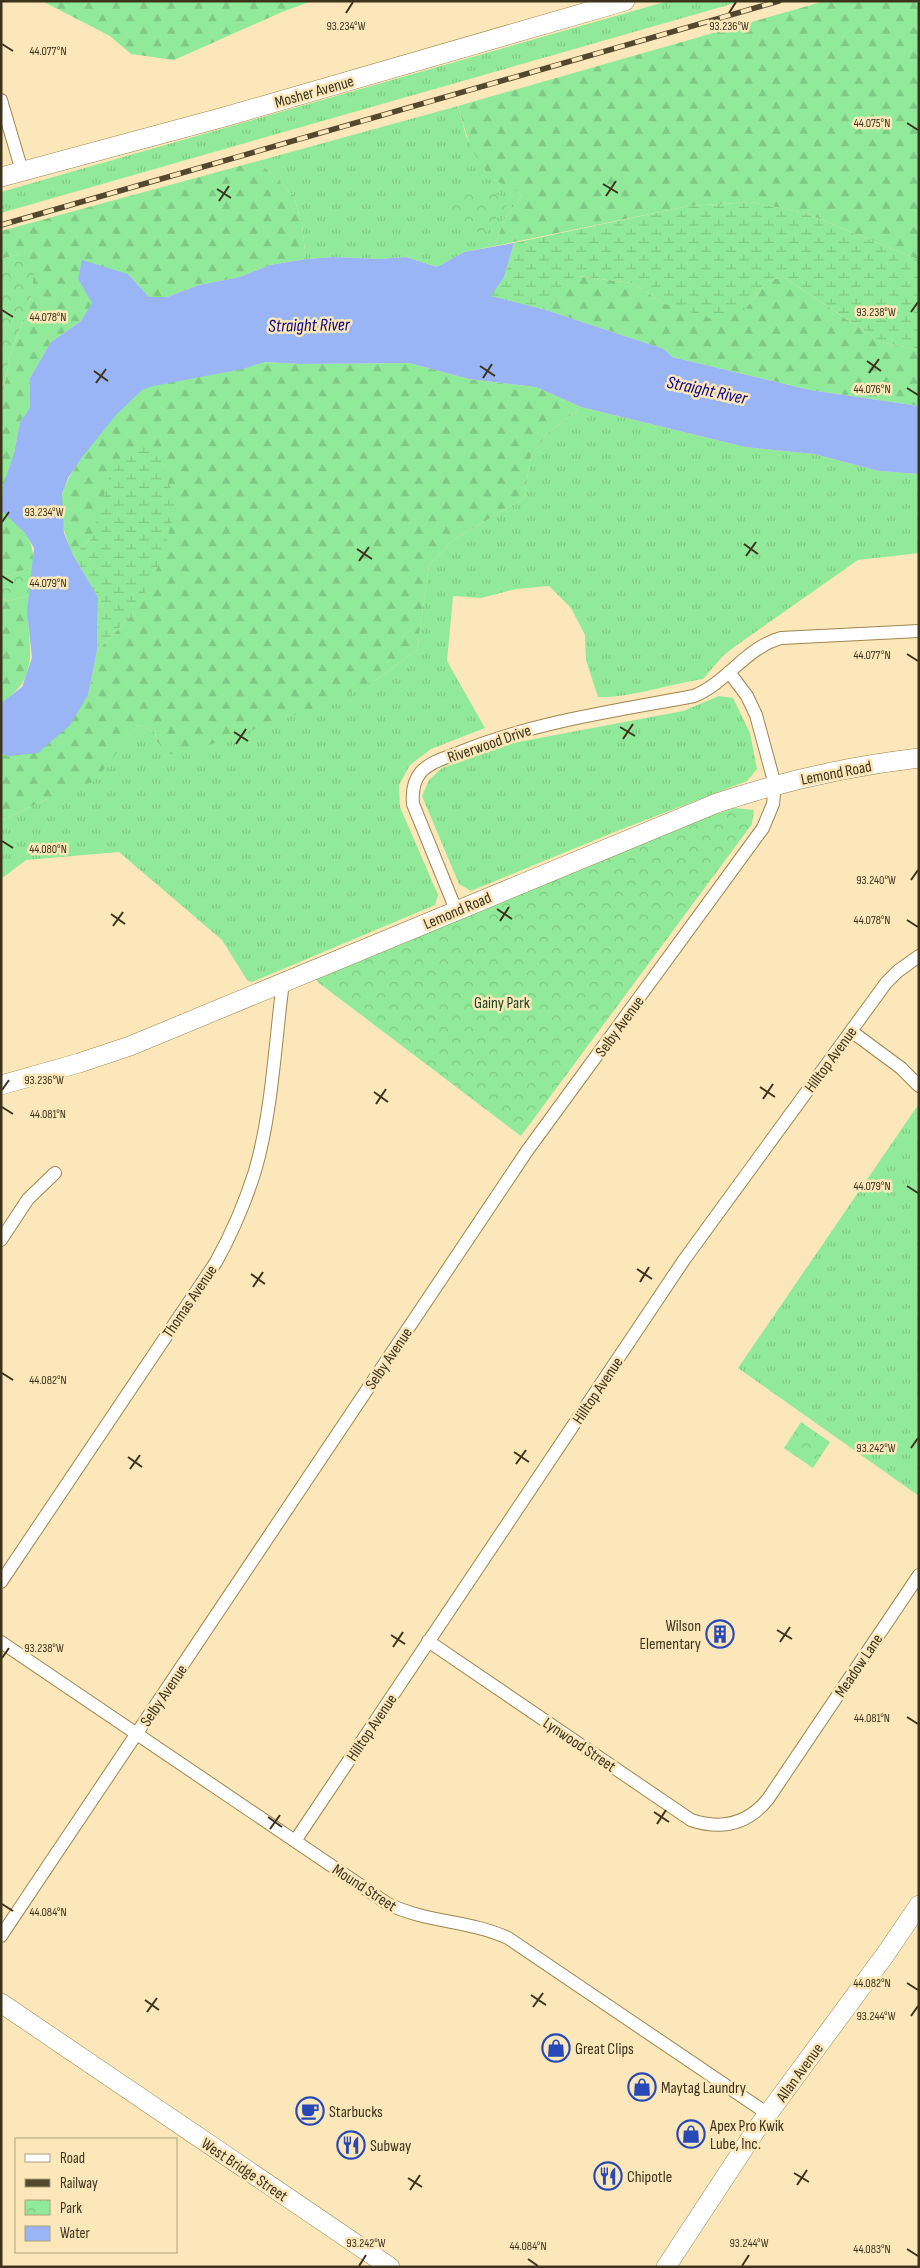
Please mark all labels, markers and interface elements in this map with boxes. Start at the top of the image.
text: 93.234°W [327,19,366,34]
text: 93.236°W [709,19,749,34]
text: 44.077°N [29,44,67,59]
street label: Mosher Avenue [273,72,356,113]
text: 44.075°N [854,116,890,131]
text: 93.238°W [856,305,896,320]
text: 44.078°N [30,310,66,325]
water label: Straight River [268,314,351,337]
water label: Straight River [665,372,750,409]
text: 44.076°N [853,382,891,397]
text: 93.234°W [25,505,64,520]
text: 44.079°N [29,576,67,591]
text: 44.077°N [853,648,891,663]
street label: Riverwood Drive [445,721,534,768]
street label: Lemond Road [799,757,873,790]
text: 44.080°N [29,842,67,857]
text: 93.240°W [856,873,896,888]
street label: Lemond Road [421,889,494,934]
text: 44.078°N [854,913,890,928]
street label: Selby Avenue [592,993,649,1061]
park label: Gainy Park [474,994,530,1013]
street label: Hilltop Avenue [801,1023,861,1097]
text: 93.236°W [24,1073,64,1088]
text: 44.081°N [30,1107,66,1122]
text: 44.079°N [853,1179,891,1194]
street label: Thomas Avenue [159,1262,222,1342]
street label: Selby Avenue [362,1324,417,1393]
street label: Hilltop Avenue [569,1354,628,1428]
text: 44.082°N [29,1373,67,1388]
text: 93.242°W [856,1441,896,1456]
place label: Wilson Elementary [639,1617,701,1654]
building icon: Wilson Elementary [705,1619,735,1649]
street label: Meadow Lane [831,1631,887,1701]
text: 93.238°W [24,1641,64,1656]
street label: Selby Avenue [137,1661,192,1730]
street label: Hilltop Avenue [343,1691,402,1765]
text: 44.081°N [854,1711,890,1726]
street label: Lynwood Street [539,1714,619,1777]
street label: Mound Street [329,1861,400,1916]
text: 44.084°N [29,1905,67,1920]
text: 44.082°N [853,1976,891,1991]
text: 93.244°W [857,2009,896,2024]
shop icon: Great Clips [541,2033,571,2063]
place label: Great Clips [575,2040,634,2059]
street label: Allan Avenue [772,2040,828,2107]
shop icon: Maytag Laundry [627,2072,657,2102]
place label: Maytag Laundry [661,2079,746,2098]
cafe icon: Starbucks [295,2096,325,2126]
place label: Starbucks [329,2103,383,2122]
place label: Apex Pro Kwik Lube, Inc. [709,2117,784,2154]
shop icon: Apex Pro Kwik Lube, Inc. [676,2119,706,2149]
restaurant icon: Subway [336,2130,366,2160]
street label: West Bridge Street [197,2134,291,2206]
place label: Subway [370,2137,411,2156]
legend [15,2138,178,2253]
text: Road [60,2149,85,2168]
restaurant icon: Chipotle [593,2161,623,2191]
place label: Chipotle [627,2168,672,2187]
text: Railway [60,2174,98,2193]
text: Park [60,2199,82,2218]
text: Water [60,2224,91,2243]
text: 93.242°W [346,2236,386,2251]
text: 93.244°W [730,2236,769,2251]
text: 44.084°N [509,2239,547,2254]
text: 44.083°N [853,2242,891,2257]

